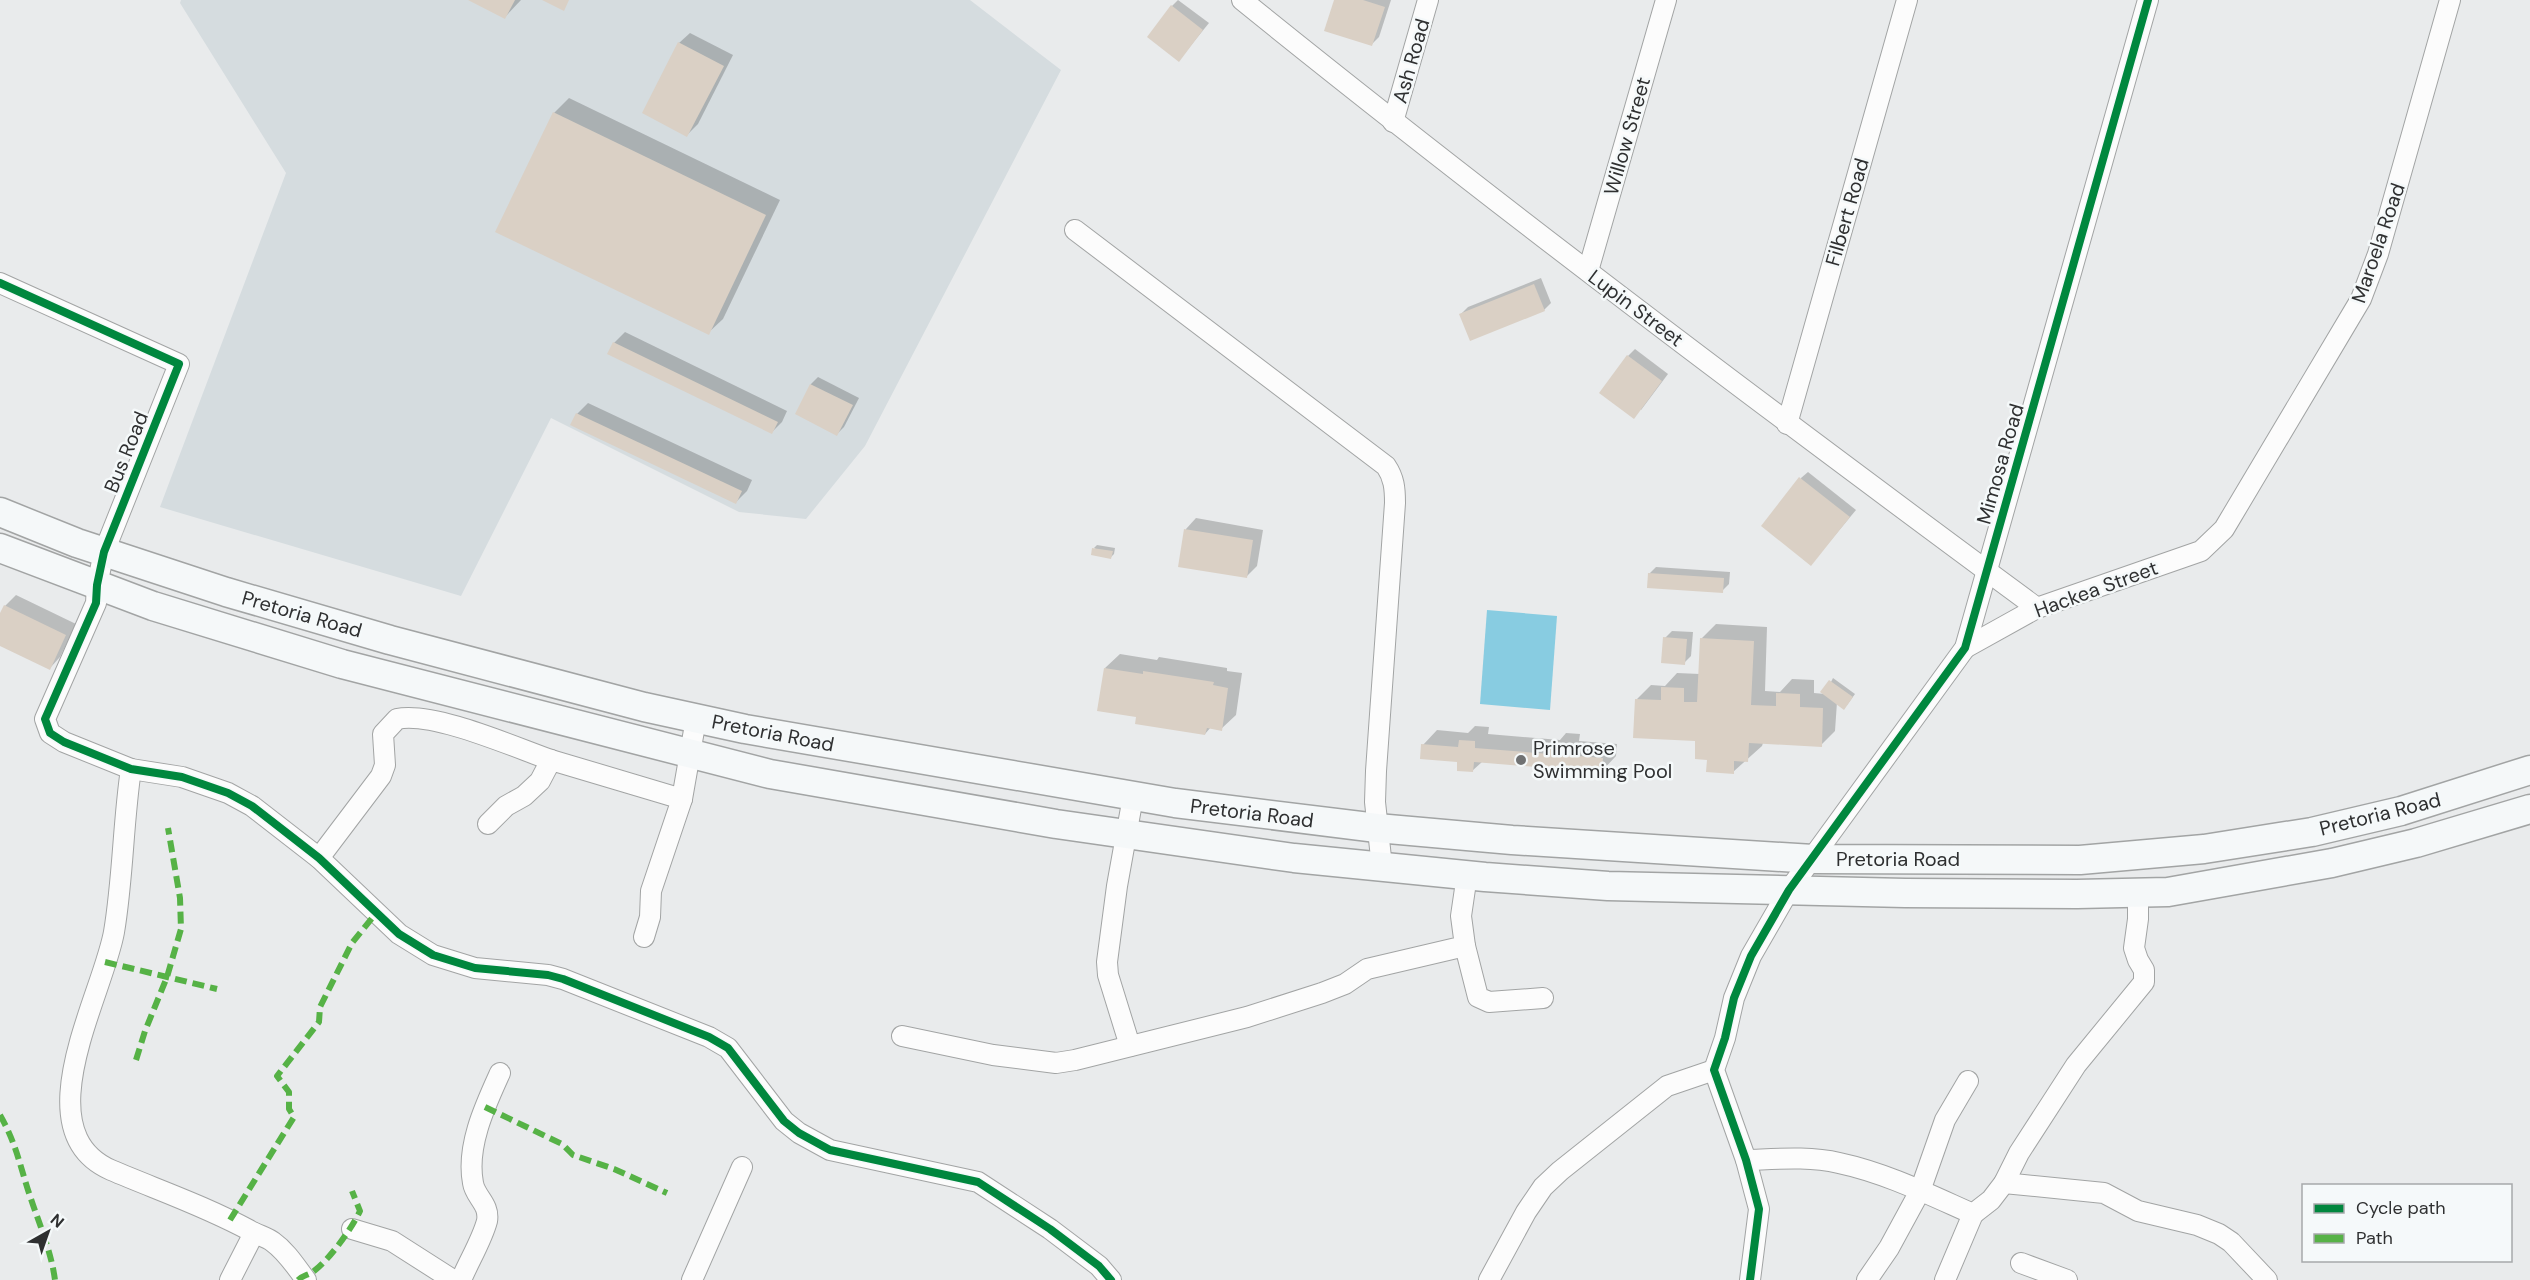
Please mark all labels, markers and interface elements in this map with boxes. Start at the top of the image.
street label: Ash Road [1387,16,1435,106]
street label: Willow Street [1598,74,1656,198]
street label: Filbert Road [1819,155,1875,269]
street label: Maroela Road [2345,180,2411,306]
street label: Lupin Street [1583,264,1689,352]
street label: Mimosa Road [1970,401,2030,527]
street label: Bus Road [98,408,154,496]
street label: Hackea Street [2031,555,2161,623]
street label: Pretoria Road [239,584,365,644]
street label: Pretoria Road [710,708,836,758]
place label: Primrose Swimming Pool [1533,735,1672,784]
marker: Primrose Swimming Pool [1514,753,1528,767]
street label: Pretoria Road [2317,786,2443,842]
street label: Pretoria Road [1189,793,1315,833]
street label: Pretoria Road [1836,846,1960,872]
legend [2302,1184,2512,1262]
text: Cycle path [2356,1196,2446,1220]
north arrow [18,1202,78,1262]
text: N [46,1209,69,1233]
text: Path [2356,1226,2393,1250]

